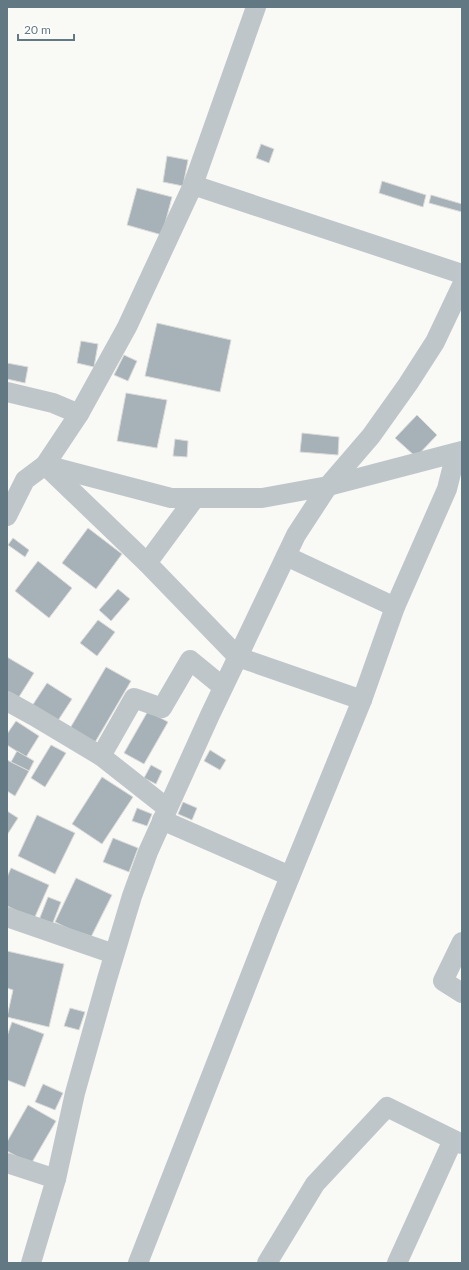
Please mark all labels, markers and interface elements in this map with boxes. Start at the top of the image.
scale bar [18,16,74,42]
text: 20 m [24,22,51,37]

